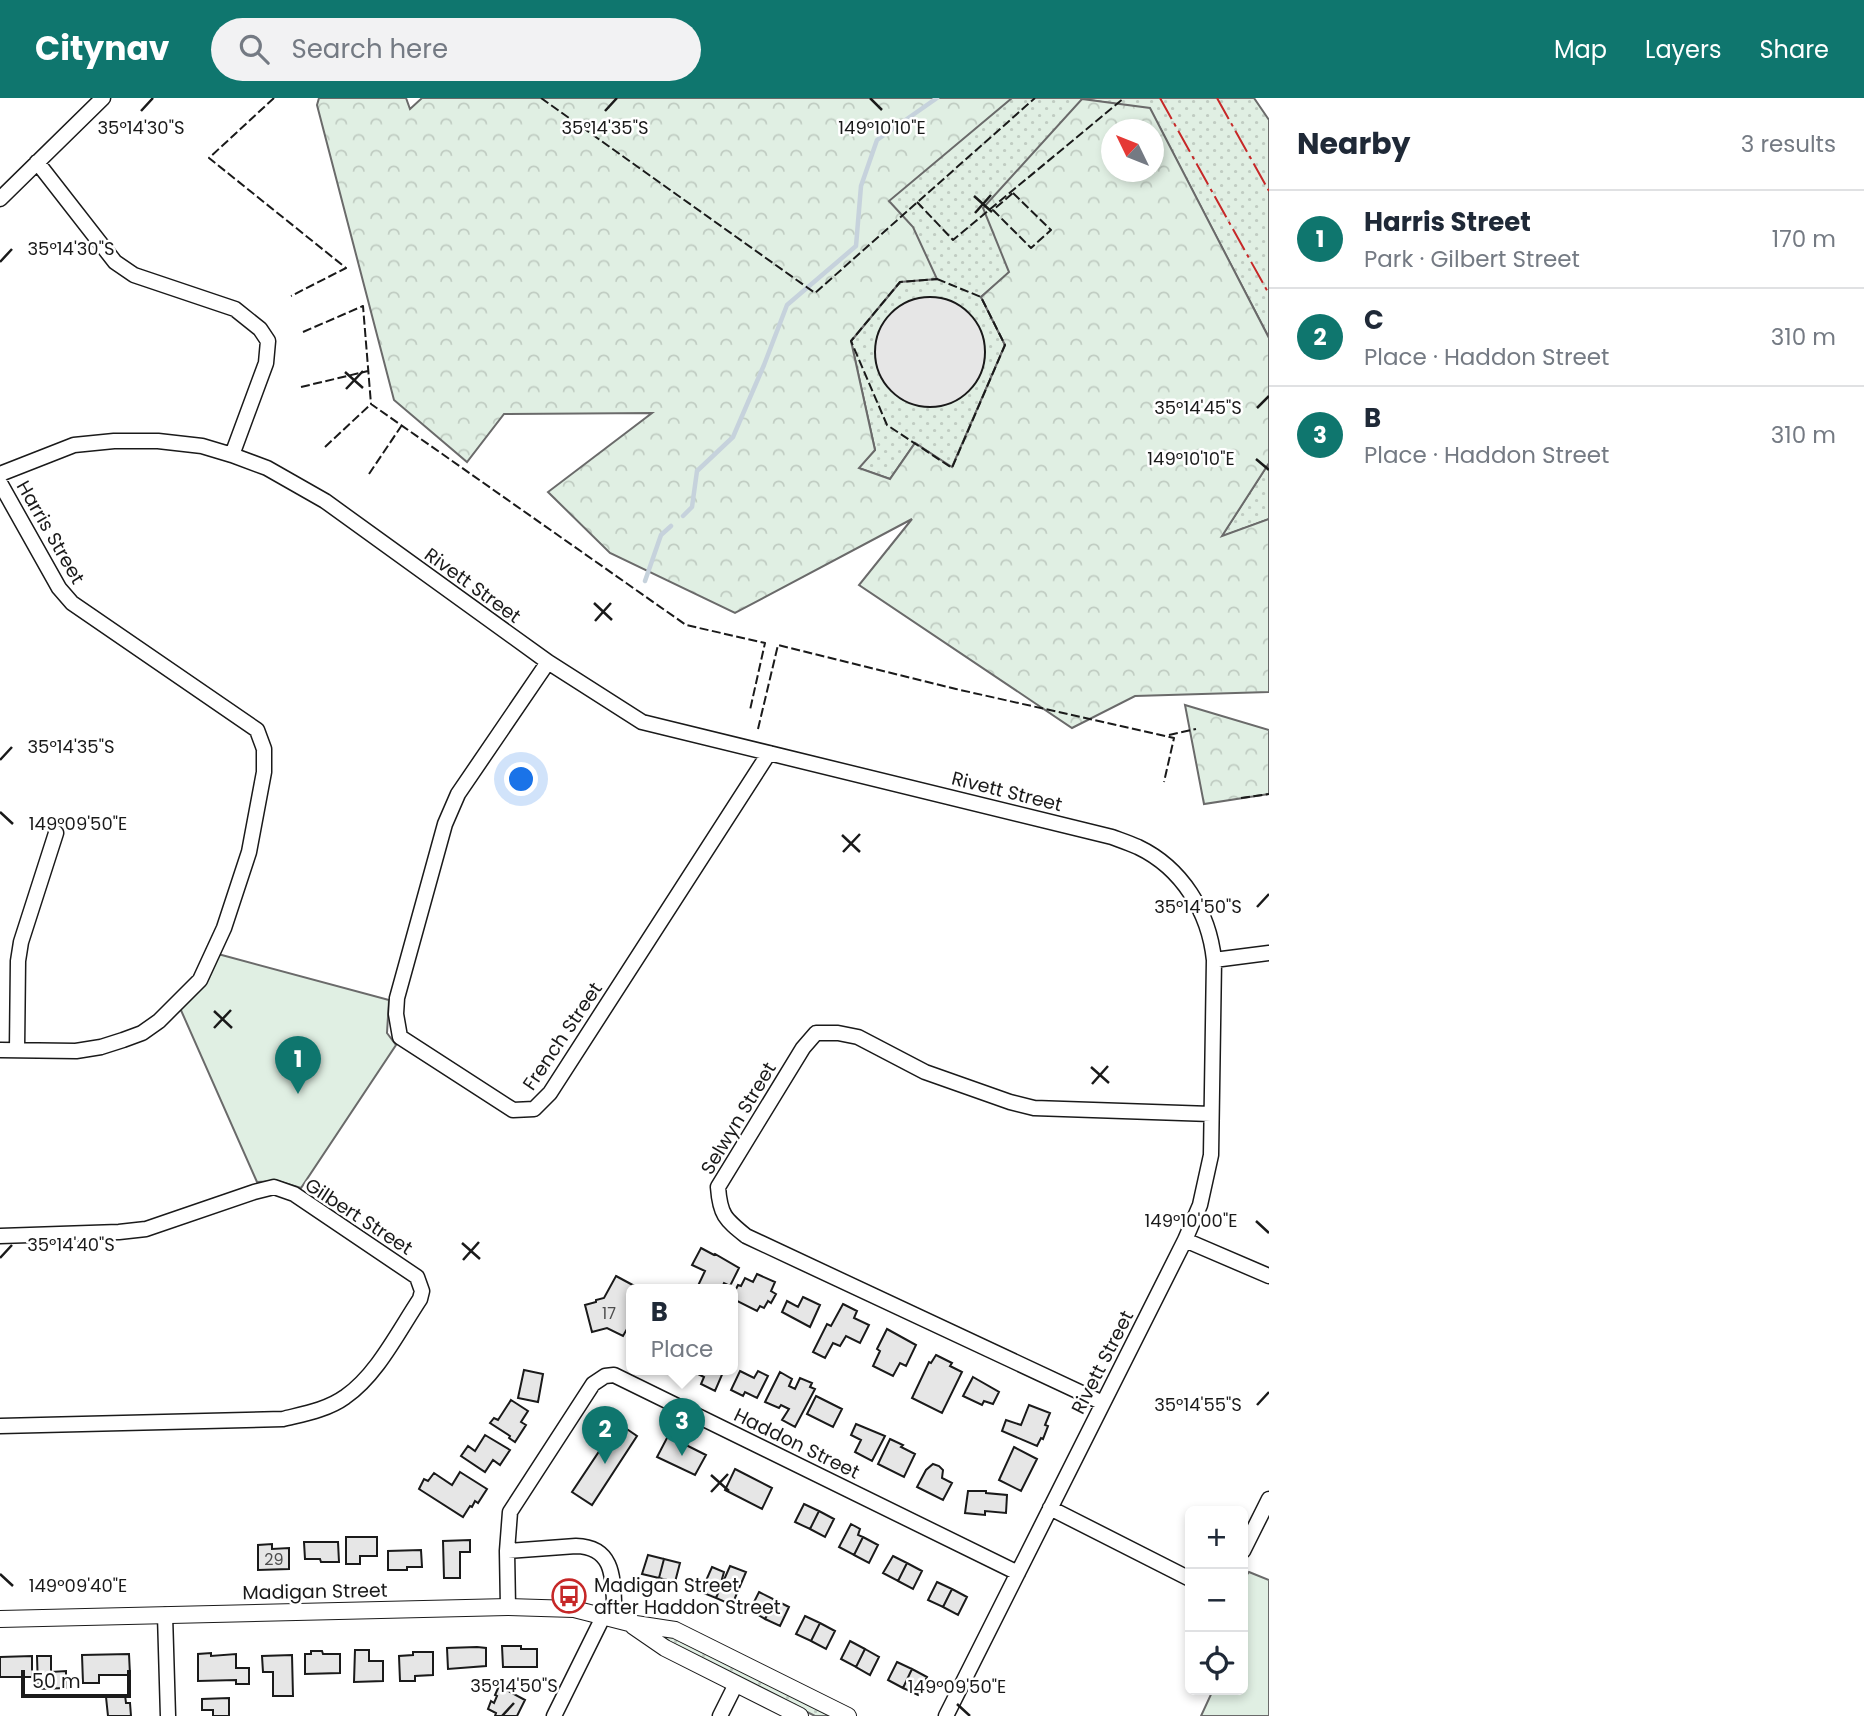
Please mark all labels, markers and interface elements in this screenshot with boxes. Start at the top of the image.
search box [211,18,701,81]
text: Citynav [35,25,169,72]
icon: search [235,30,273,68]
text: Search here [291,31,448,67]
text: Map [1554,33,1607,66]
text: Layers [1645,33,1721,66]
text: Share [1759,33,1829,66]
text: 35°14'30"S [98,115,184,140]
text: 35°14'35"S [562,115,648,140]
text: 149°10'10"E [838,115,926,140]
north arrow [1101,119,1164,182]
text: Nearby [1297,122,1411,165]
text: 3 results [1741,128,1836,160]
text: Harris Street [1364,204,1531,240]
text: 1 [1316,223,1324,255]
text: 170 m [1772,223,1836,255]
text: 35°14'30"S [28,236,114,261]
text: Park · Gilbert Street [1364,243,1580,275]
text: C [1364,302,1384,338]
text: 2 [1313,321,1327,353]
text: 310 m [1771,321,1836,353]
text: Place · Haddon Street [1364,341,1609,373]
text: 35°14'45"S [1154,395,1242,420]
text: B [1364,400,1381,436]
text: 3 [1313,419,1327,451]
text: 310 m [1771,419,1836,451]
text: Place · Haddon Street [1364,439,1609,471]
text: 149°10'10"E [1147,446,1235,471]
street label: Harris Street [10,476,91,589]
street label: Rivett Street [419,541,527,630]
text: 35°14'35"S [28,734,114,759]
your location [504,762,538,796]
street label: Rivett Street [949,765,1065,818]
text: 149°09'50"E [29,811,127,836]
text: 35°14'50"S [1154,894,1242,919]
street label: French Street [516,977,609,1096]
pin: 1 [275,1036,321,1094]
street label: Selwyn Street [694,1057,783,1180]
street label: Gilbert Street [300,1171,418,1261]
text: 149°10'00"E [1145,1208,1237,1233]
text: 35°14'40"S [27,1232,115,1257]
popup [626,1284,738,1375]
text: B [651,1294,668,1330]
house number: 17 [602,1302,616,1325]
street label: Rivett Street [1065,1306,1140,1419]
text: Place [651,1333,713,1365]
text: 35°14'55"S [1154,1392,1242,1417]
pin: 3 [659,1398,705,1456]
street label: Haddon Street [729,1401,864,1486]
pin: 2 [582,1406,628,1464]
map controls [1185,1506,1248,1695]
button: + [1185,1506,1248,1569]
house number: 29 [264,1548,284,1571]
button: − [1185,1569,1248,1632]
place label: Madigan Street after Haddon Street [594,1572,781,1621]
text: 149°09'40"E [29,1573,127,1598]
street label: Madigan Street [242,1577,388,1606]
bus stop icon: Madigan Street after Haddon Street [550,1577,588,1615]
button: locate [1185,1632,1248,1695]
scale bar [21,1667,131,1699]
text: 50 m [32,1668,81,1695]
text: 35°14'50"S [470,1673,558,1698]
text: 149°09'50"E [908,1674,1006,1699]

